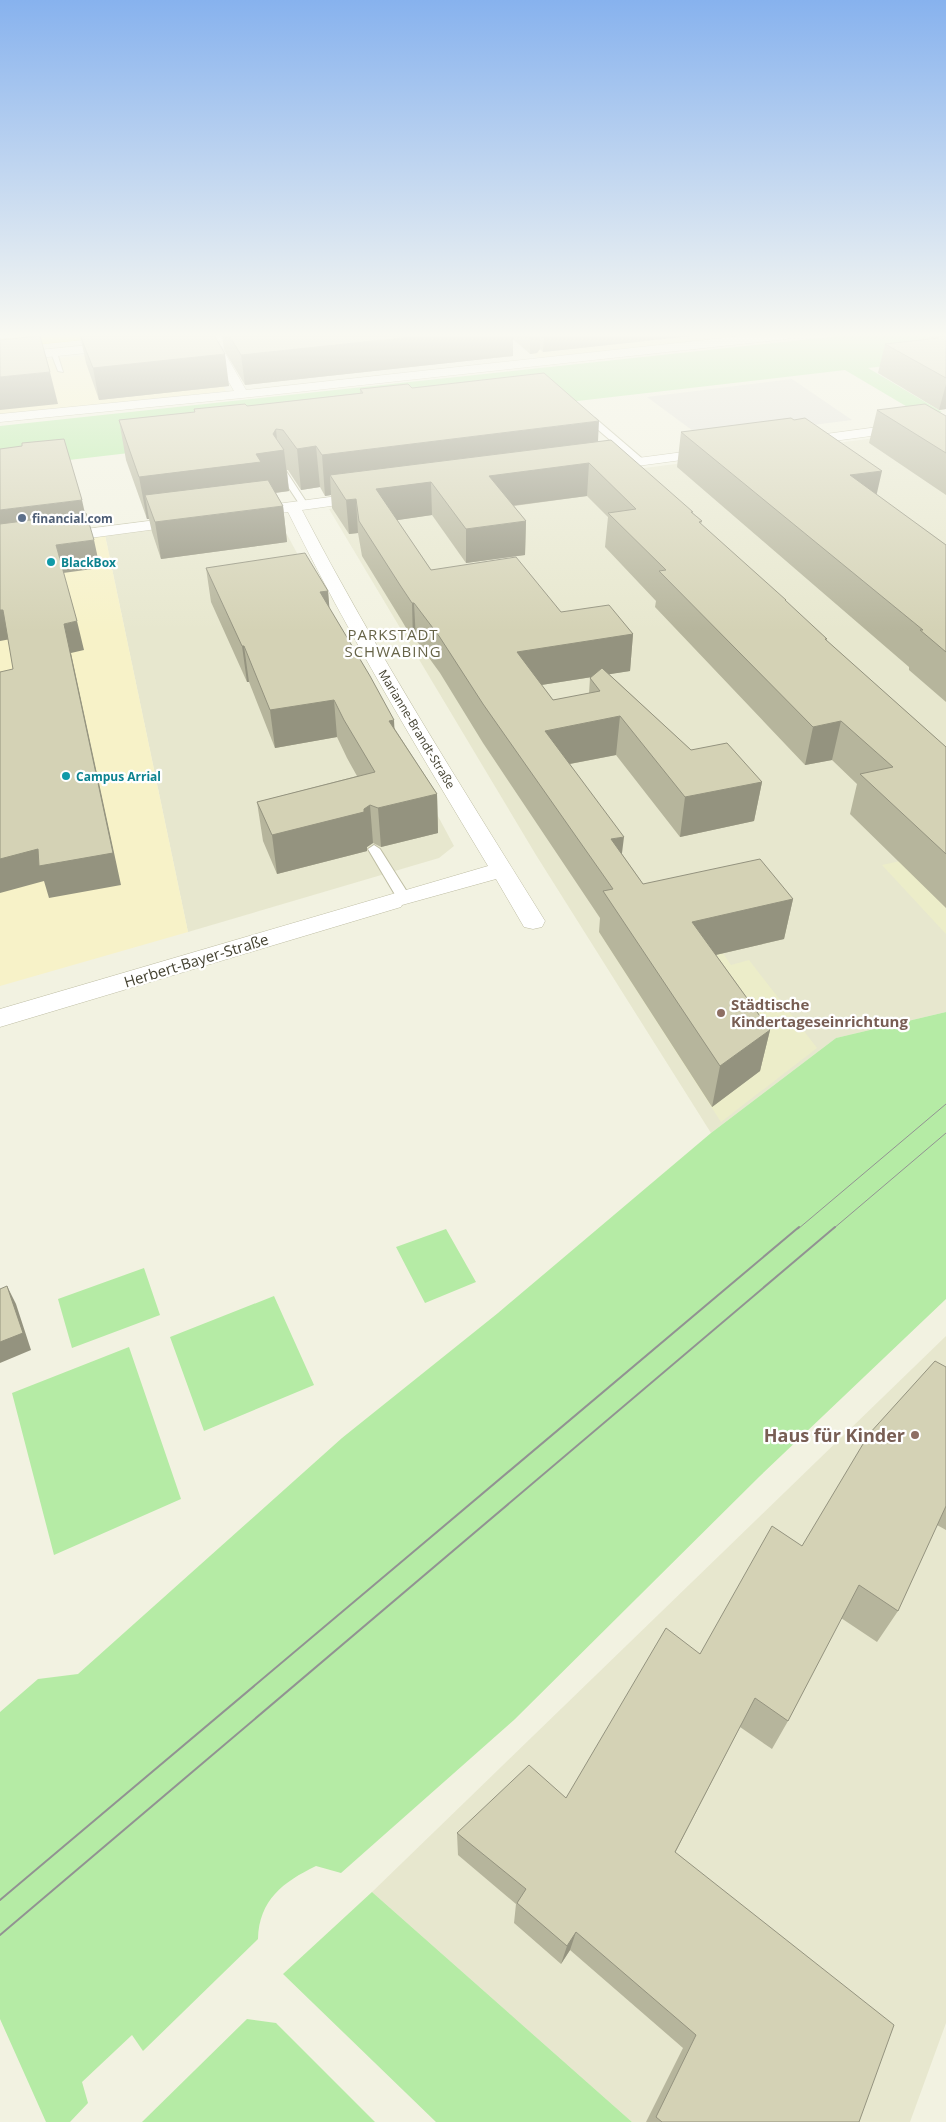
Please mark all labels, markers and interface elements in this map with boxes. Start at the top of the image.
place label: financial.com [32,510,113,527]
marker: financial.com [16,512,28,524]
place label: BlackBox [61,554,116,571]
marker: BlackBox [45,556,57,568]
district label: PARKSTADT SCHWABING [344,624,442,661]
street label: Marianne-Brandt-Straße [375,666,459,792]
place label: Campus Arrial [76,768,161,785]
marker: Campus Arrial [60,770,72,782]
street label: Herbert-Bayer-Straße [121,928,271,992]
place label: Städtische Kindertageseinrichtung [731,994,908,1031]
marker: Städtische Kindertageseinrichtung [715,1007,727,1019]
place label: Haus für Kinder [764,1423,905,1447]
marker: Haus für Kinder [909,1429,921,1441]

